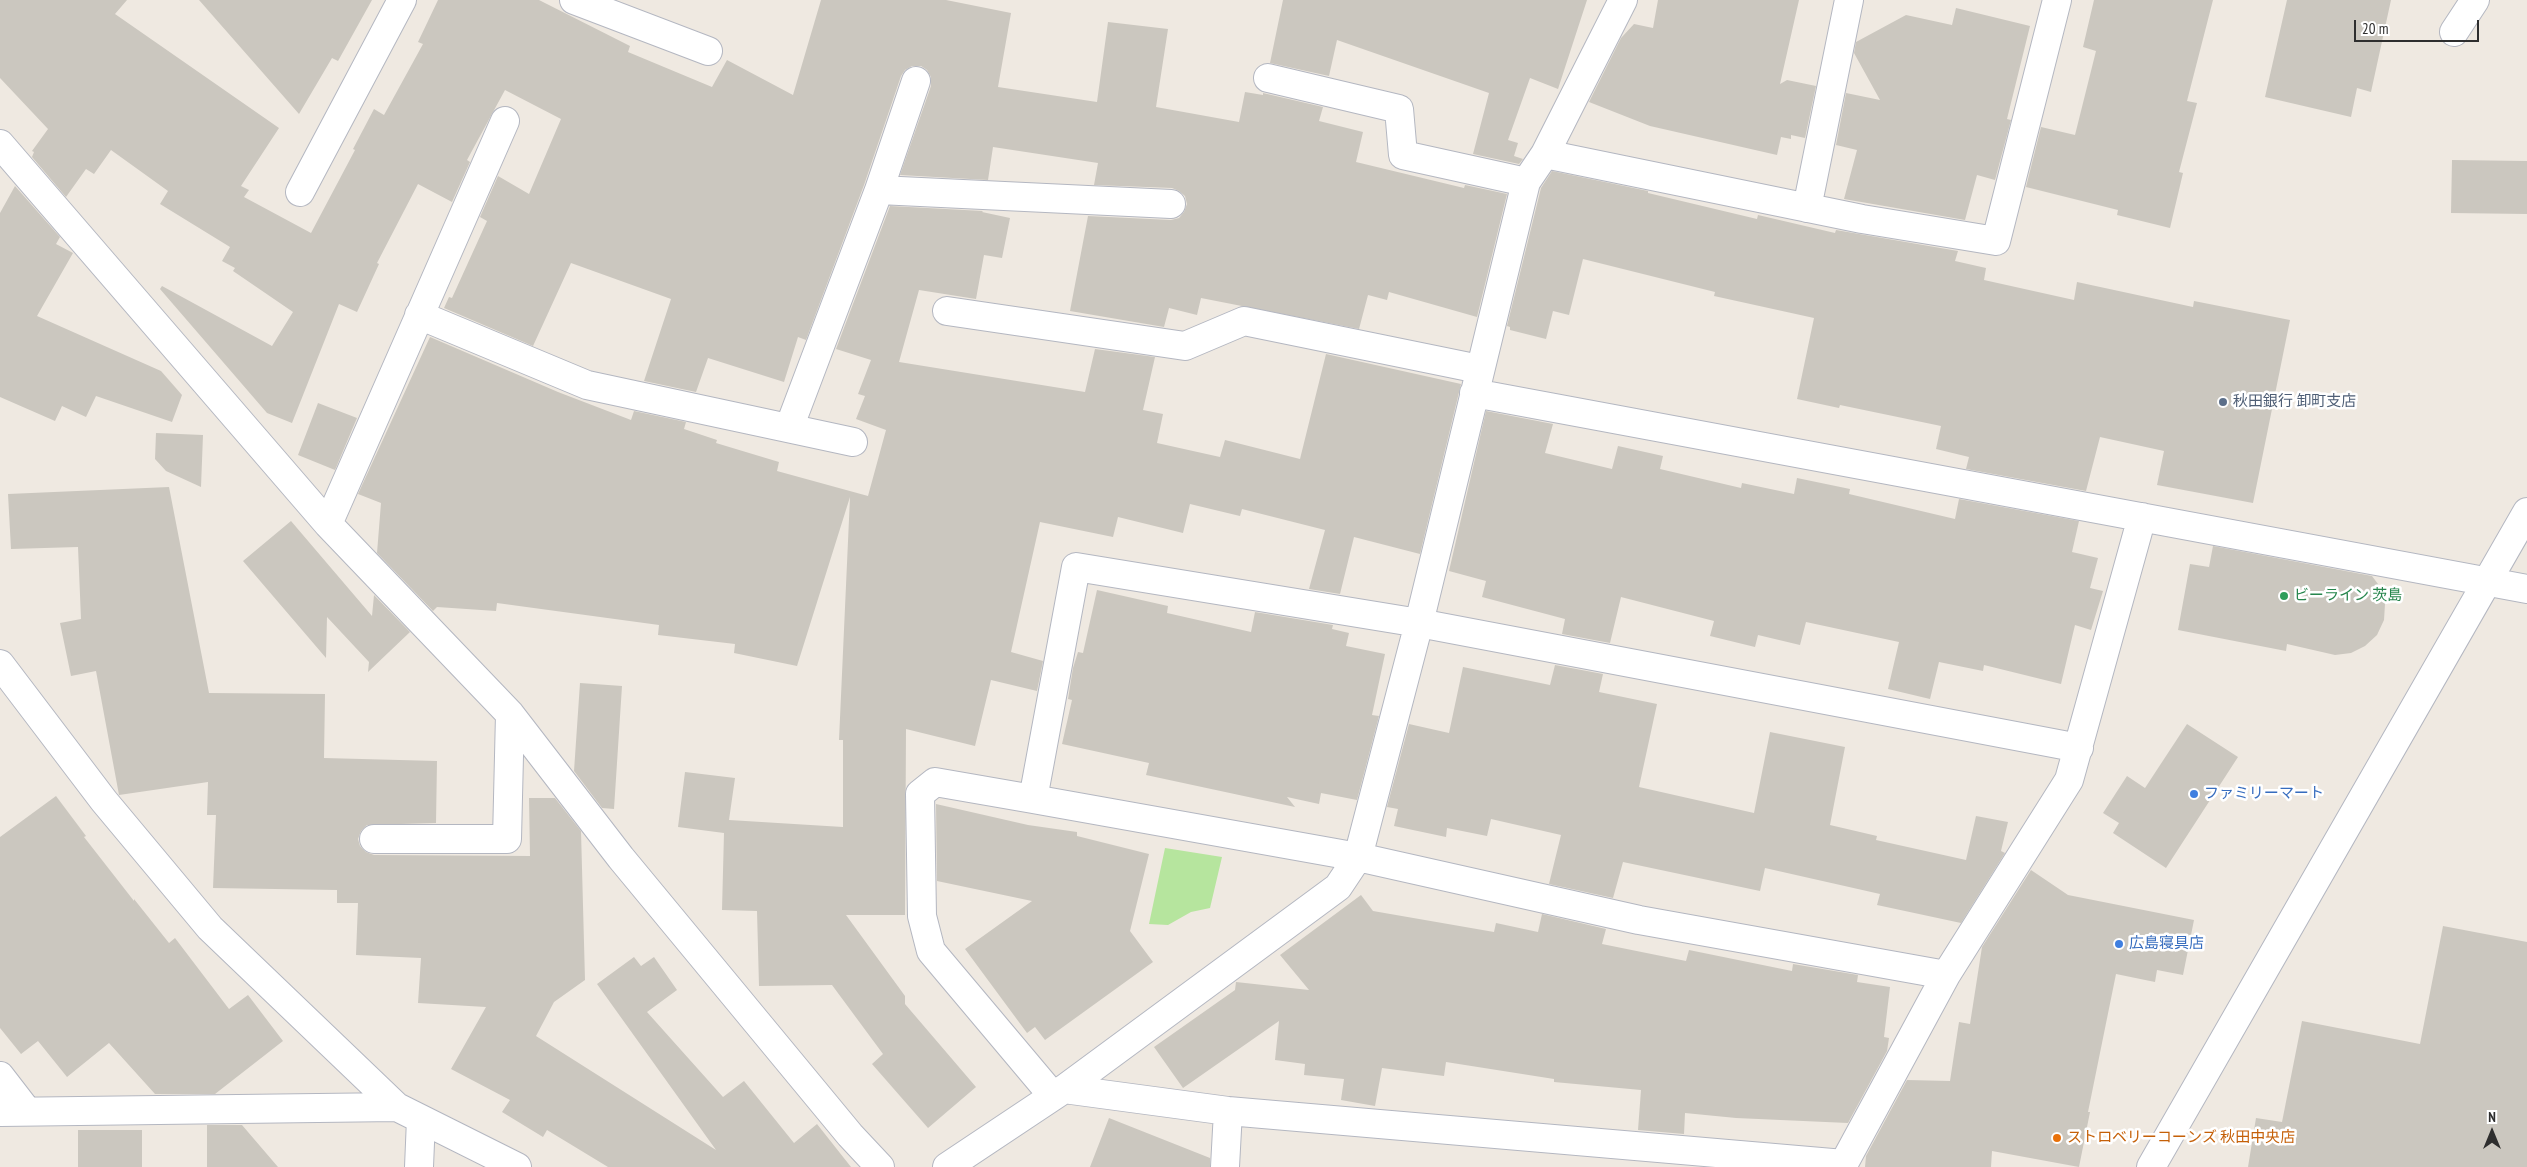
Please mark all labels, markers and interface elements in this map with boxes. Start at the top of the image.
scale bar [2357,10,2482,42]
text: 20 m [2362,19,2388,38]
place label: 秋田銀行 卸町支店 [2233,393,2356,411]
marker: 秋田銀行 卸町支店 [2217,396,2229,408]
place label: ビーライン 茨島 [2294,587,2402,605]
marker: ビーライン 茨島 [2278,590,2290,602]
place label: ファミリーマート [2204,785,2324,803]
marker: ファミリーマート [2188,788,2200,800]
place label: 広島寝具店 [2129,935,2204,953]
marker: 広島寝具店 [2113,938,2125,950]
north arrow [2467,1107,2517,1157]
text: N [2488,1108,2496,1126]
place label: ストロベリーコーンズ 秋田中央店 [2067,1129,2295,1147]
marker: ストロベリーコーンズ 秋田中央店 [2051,1132,2063,1144]

